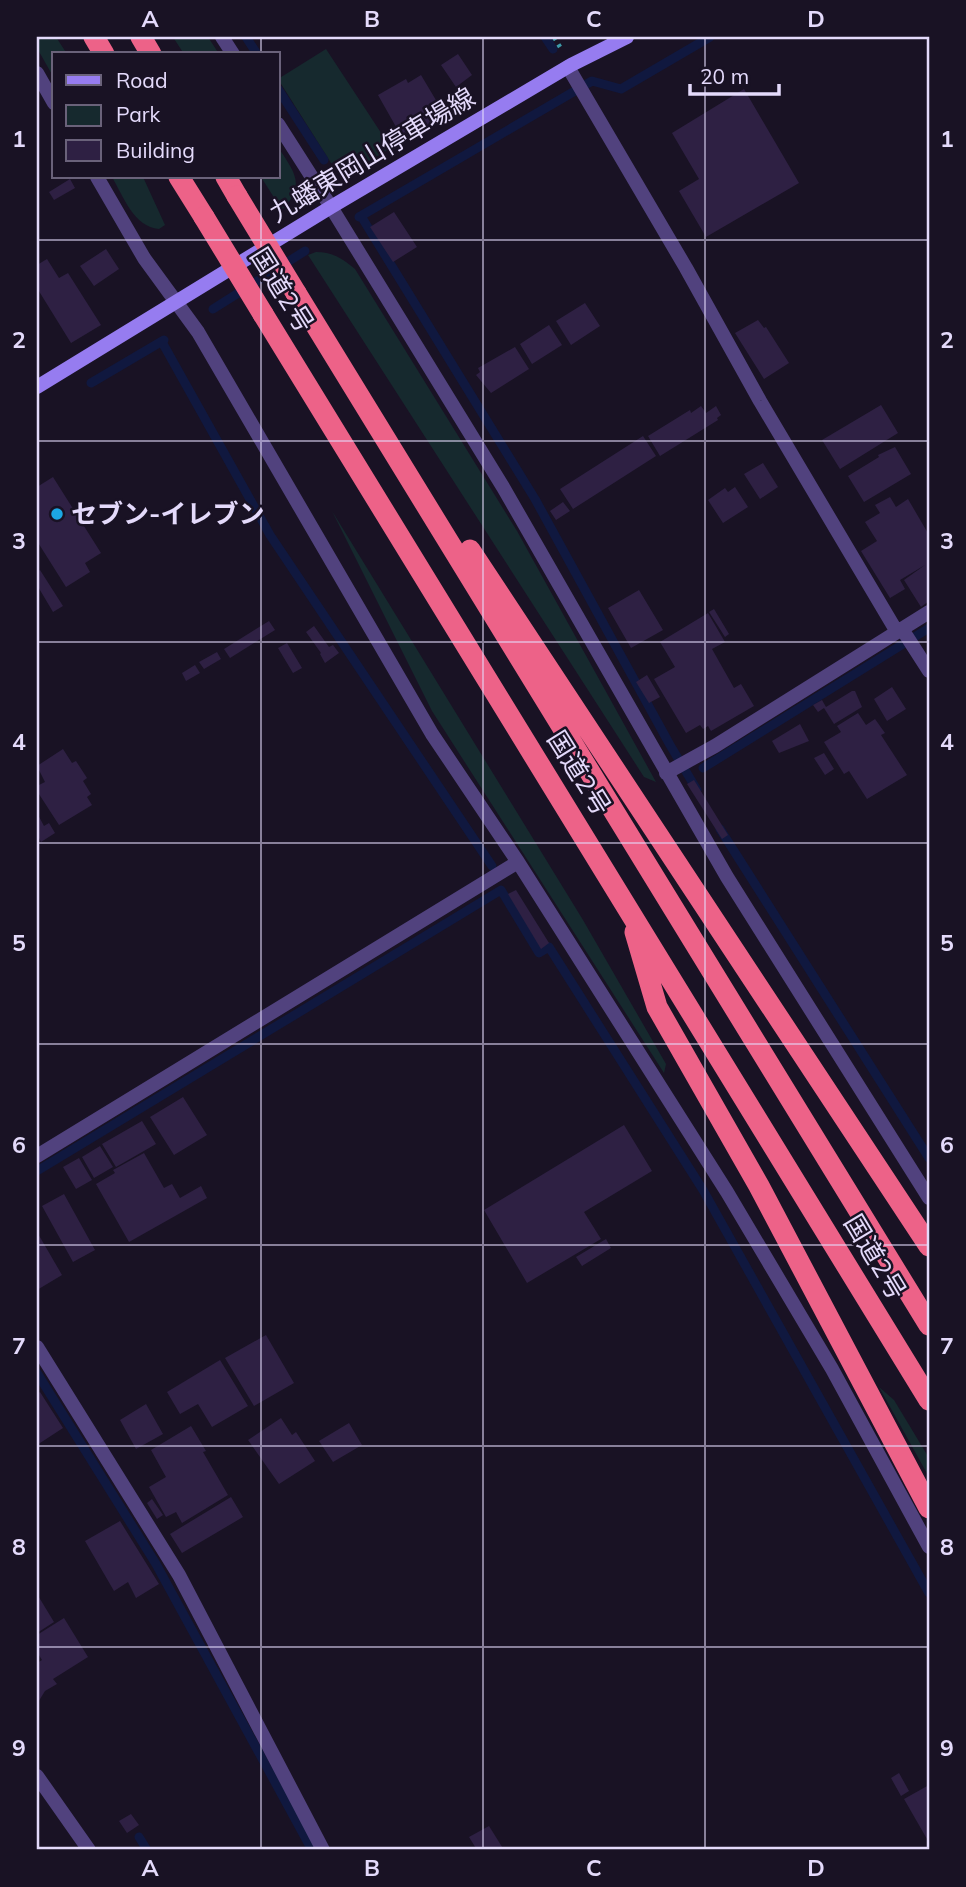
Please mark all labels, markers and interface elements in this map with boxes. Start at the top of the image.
text: A [141,4,159,33]
text: B [364,4,380,33]
text: C [586,4,602,33]
text: D [807,4,825,33]
legend [52,52,280,178]
scale bar [690,52,779,96]
text: 20 m [700,63,749,89]
text: Road [116,67,167,93]
street label: 九蟠東岡山停車場線 [263,80,481,229]
text: Park [116,101,160,127]
text: 1 [12,124,26,153]
text: 1 [940,124,954,153]
text: Building [116,137,195,163]
street label: 国道2号 [244,241,321,338]
text: 2 [12,325,26,354]
text: 2 [940,325,954,354]
place label: セブン-イレブン [71,497,264,530]
marker: セブン-イレブン [49,506,65,522]
text: 3 [12,526,26,555]
text: 3 [940,526,954,555]
street label: 国道2号 [541,724,618,821]
text: 4 [12,727,26,756]
text: 4 [940,727,954,756]
text: 5 [12,928,26,957]
text: 5 [940,928,954,957]
text: 6 [12,1130,26,1159]
text: 6 [940,1130,954,1159]
street label: 国道2号 [837,1208,914,1305]
text: 7 [12,1331,26,1360]
text: 7 [940,1331,954,1360]
text: 8 [12,1532,26,1561]
text: 8 [940,1532,954,1561]
text: 9 [12,1733,26,1762]
text: 9 [940,1733,954,1762]
text: A [141,1853,159,1882]
text: B [364,1853,380,1882]
text: C [586,1853,602,1882]
text: D [807,1853,825,1882]

